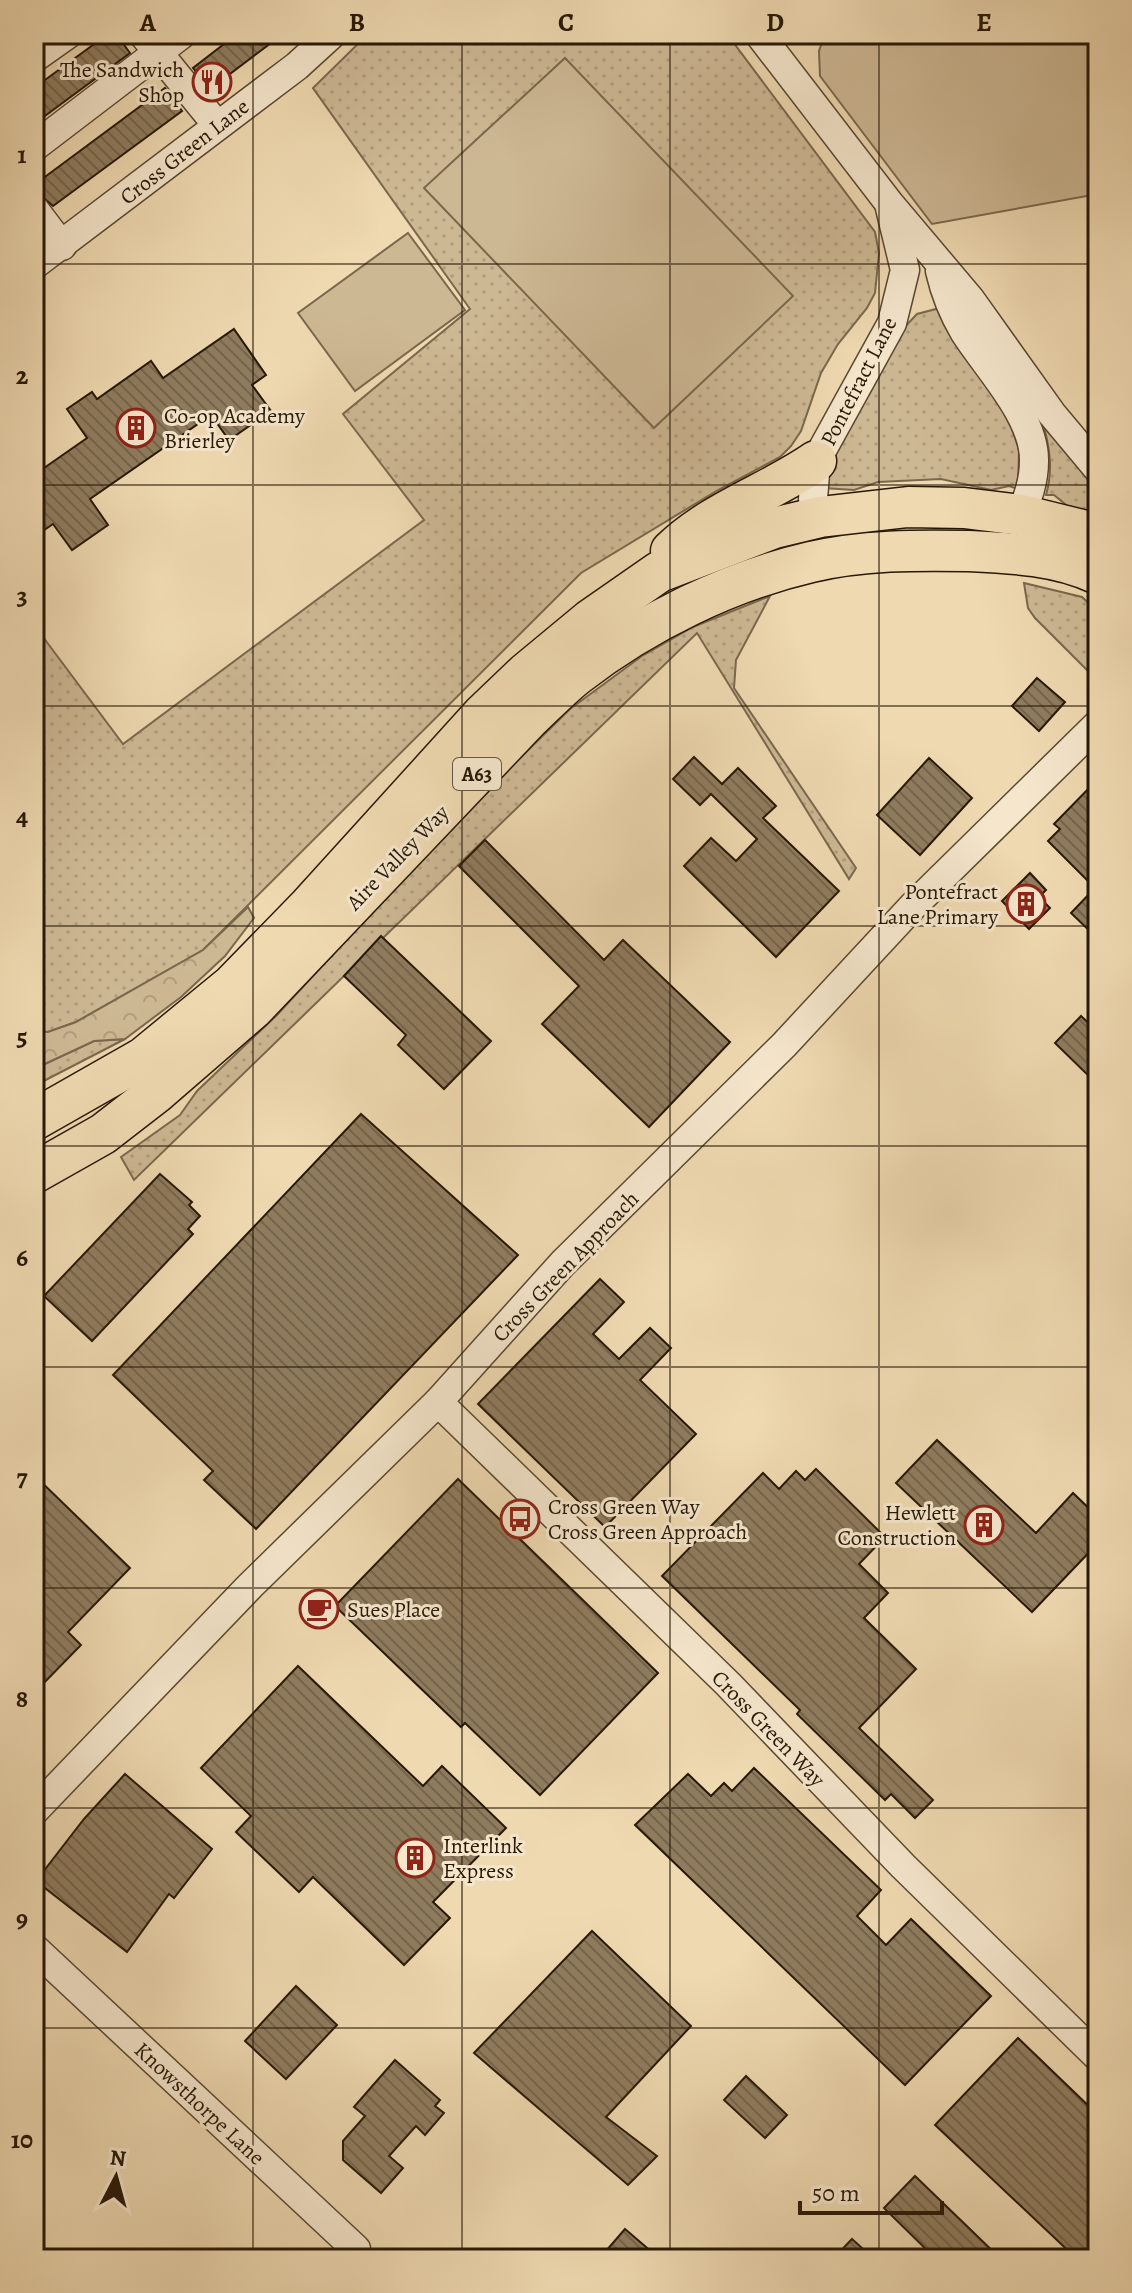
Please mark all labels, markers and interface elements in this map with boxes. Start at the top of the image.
text: A [139,5,157,40]
text: B [349,5,365,40]
text: C [558,5,574,40]
text: D [766,5,784,40]
text: E [976,5,992,40]
place label: The Sandwich Shop [60,55,184,110]
restaurant icon: The Sandwich Shop [191,61,233,103]
street label: Cross Green Lane [114,92,255,212]
text: 1 [17,137,27,172]
street label: Pontefract Lane [813,312,904,451]
text: 2 [16,358,29,393]
place label: Co-op Academy Brierley [164,401,305,456]
building icon: Co-op Academy Brierley [115,407,157,449]
text: 3 [16,578,28,613]
road number: A63 [453,758,501,790]
street label: Aire Valley Way [339,798,456,918]
text: 4 [16,799,28,834]
place label: Pontefract Lane Primary [877,877,998,932]
building icon: Pontefract Lane Primary [1005,883,1047,925]
text: 5 [16,1019,28,1054]
street label: Cross Green Approach [486,1184,646,1349]
text: 6 [16,1240,28,1275]
text: 7 [16,1460,28,1495]
place label: Cross Green Way Cross Green Approach [548,1492,747,1547]
bus stop icon: Cross Green Way Cross Green Approach [499,1498,541,1540]
place label: Hewlett Construction [837,1498,956,1553]
building icon: Hewlett Construction [963,1504,1005,1546]
cafe icon: Sues Place [298,1588,340,1630]
place label: Sues Place [347,1595,440,1625]
street label: Cross Green Way [705,1664,832,1794]
text: 8 [16,1681,28,1716]
place label: Interlink Express [443,1831,523,1886]
building icon: Interlink Express [394,1837,436,1879]
text: 9 [16,1901,28,1936]
street label: Knowsthorpe Lane [128,2035,271,2172]
text: 10 [11,2122,33,2157]
north arrow [76,2137,156,2217]
text: N [108,2142,128,2174]
scale bar [800,2165,942,2215]
text: 50 m [812,2177,860,2209]

